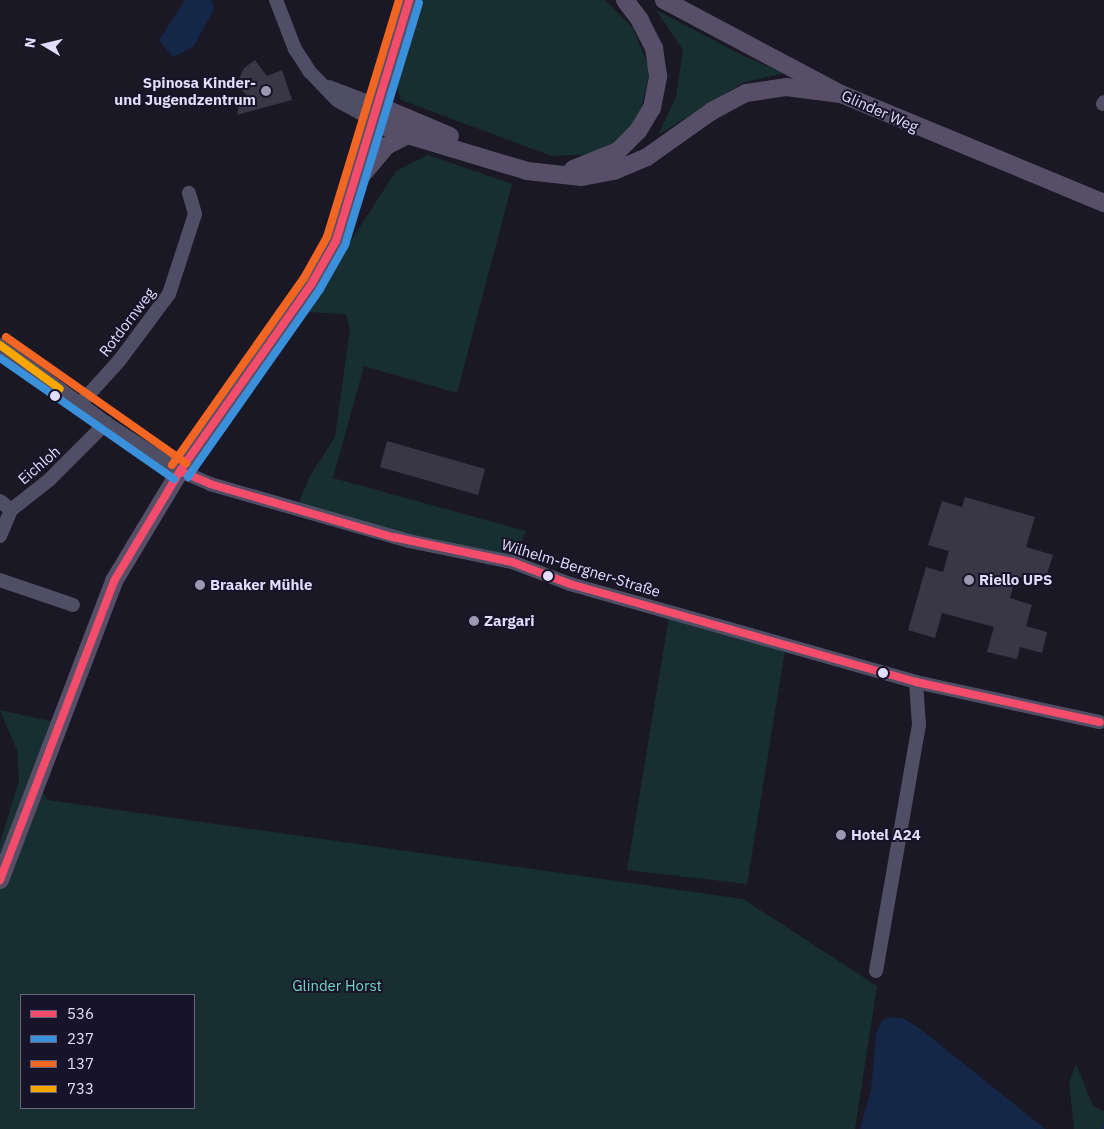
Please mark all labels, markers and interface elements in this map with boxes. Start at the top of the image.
north arrow [20,20,70,70]
text: N [21,36,40,49]
place label: Spinosa Kinder- und Jugendzentrum [114,73,256,108]
marker: Spinosa Kinder- und Jugendzentrum [260,85,272,97]
street label: Glinder Weg [839,86,921,136]
street label: Rotdornweg [95,284,159,360]
unlabelled marker [50,391,60,401]
street label: Eichloh [14,442,64,488]
street label: Wilhelm-Bergner-Straße [499,535,663,601]
unlabelled marker [543,571,553,581]
place label: Riello UPS [979,571,1052,589]
marker: Riello UPS [963,574,975,586]
place label: Braaker Mühle [210,576,312,594]
marker: Braaker Mühle [194,579,206,591]
place label: Zargari [484,612,535,630]
marker: Zargari [468,615,480,627]
unlabelled marker [878,668,888,678]
place label: Hotel A24 [851,826,921,844]
marker: Hotel A24 [835,829,847,841]
park label: Glinder Horst [292,977,382,995]
legend [20,994,195,1109]
text: 536 [67,1004,94,1023]
text: 237 [67,1029,94,1048]
text: 137 [67,1054,94,1073]
text: 733 [67,1079,94,1098]

